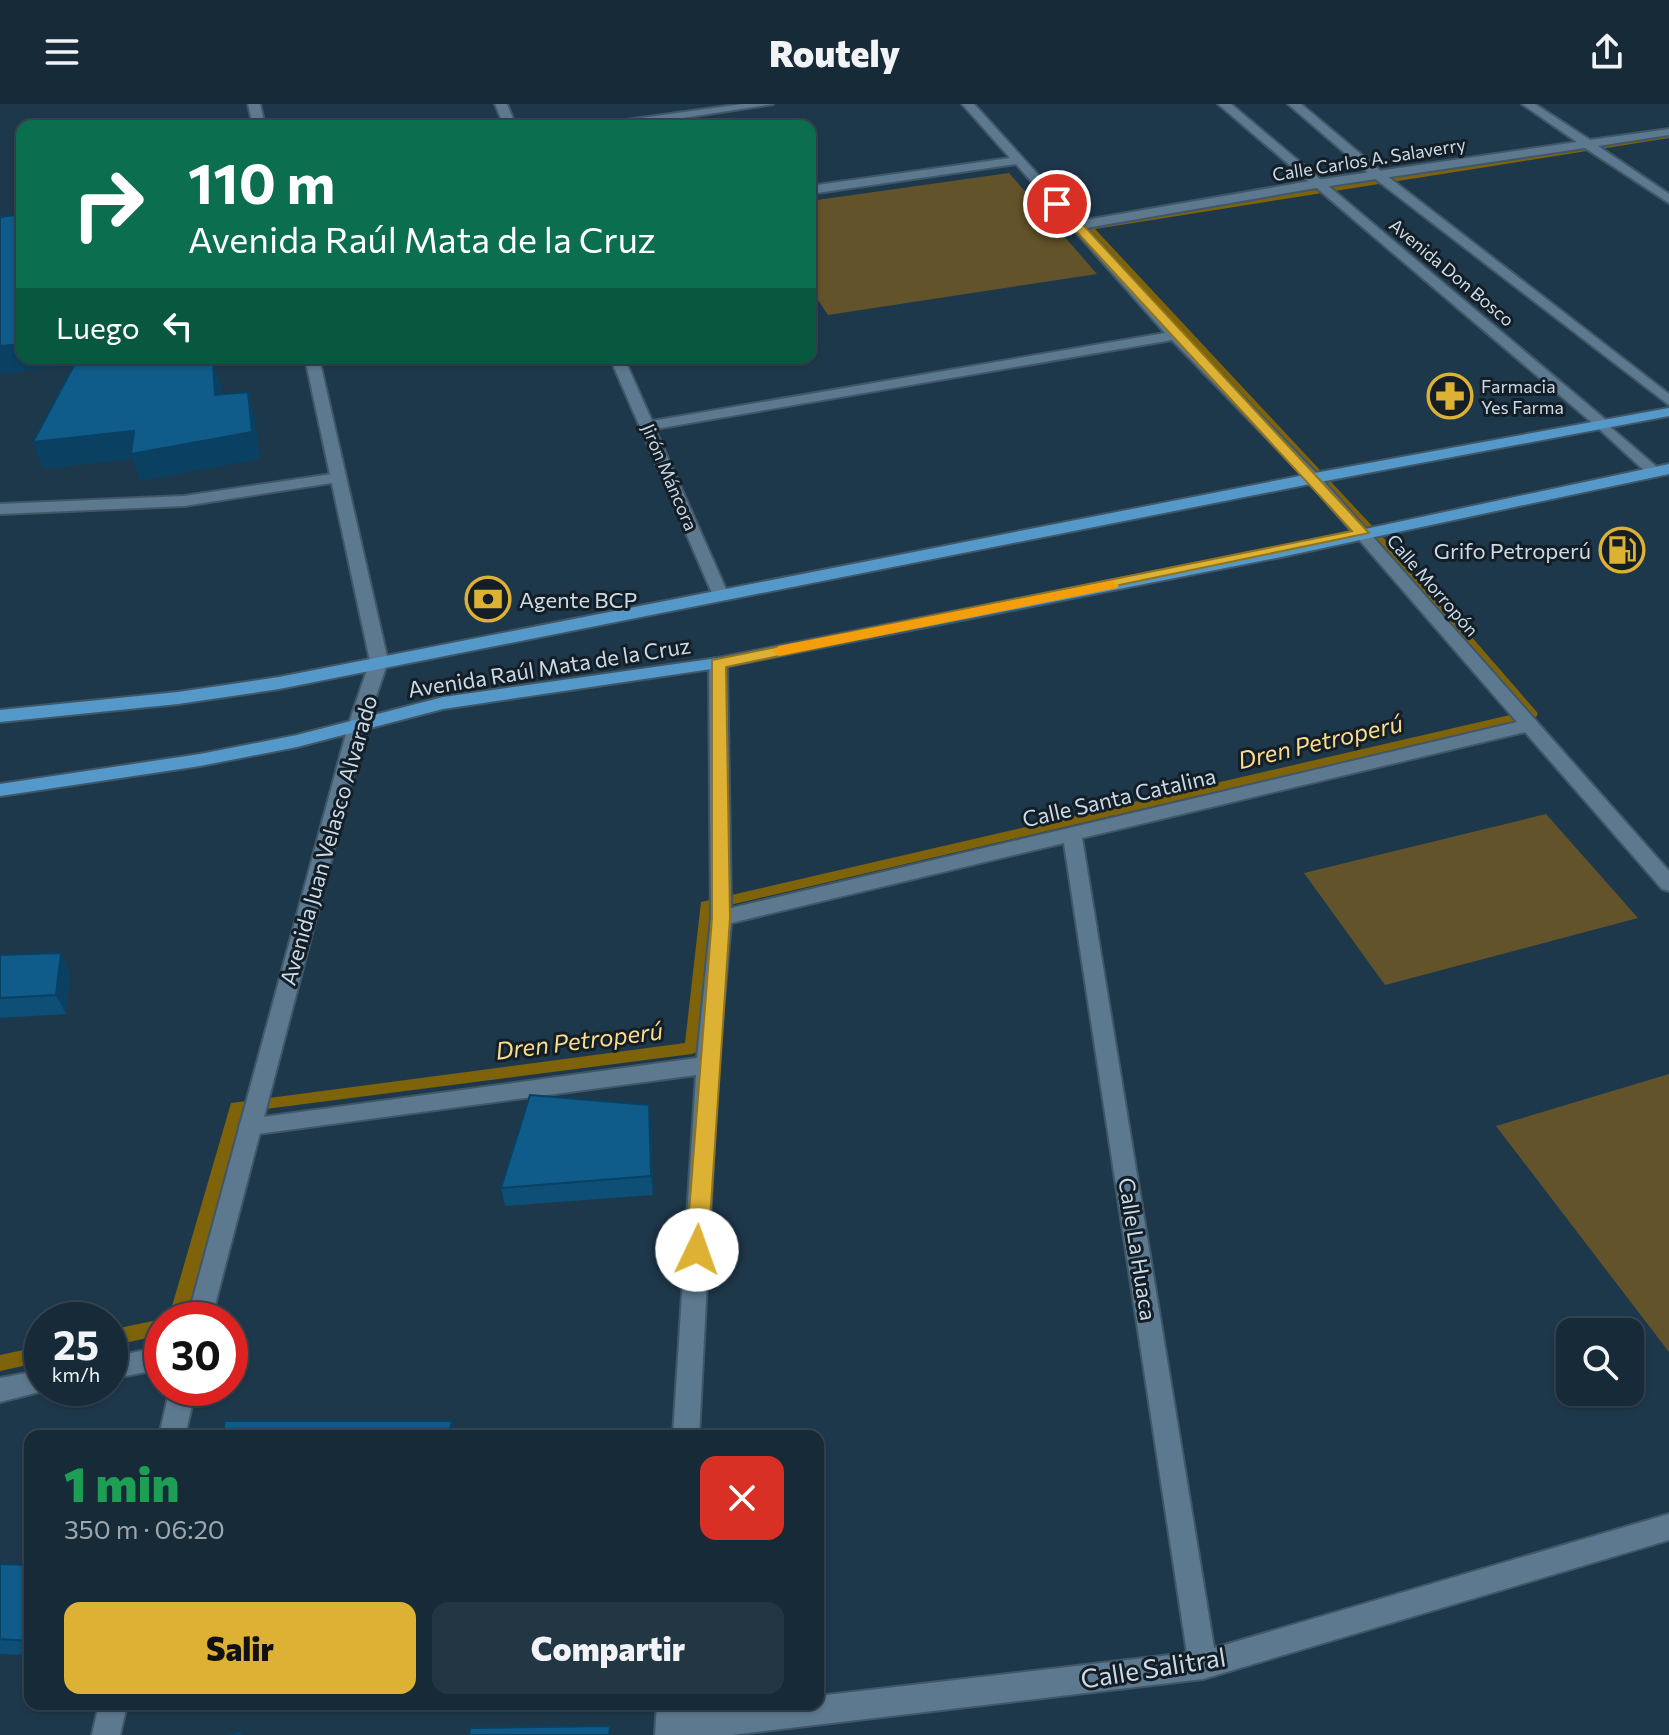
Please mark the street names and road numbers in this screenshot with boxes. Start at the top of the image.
street label: Calle Carlos A. Salaverry [1271,133,1467,185]
street label: Avenida Don Bosco [1385,213,1519,331]
street label: Jirón Máncora [638,420,702,534]
street label: Calle Morropón [1383,529,1483,641]
street label: Avenida Raúl Mata de la Cruz [406,631,692,703]
street label: Avenida Juan Velasco Alvarado [274,692,382,988]
street label: Calle Santa Catalina [1020,762,1218,832]
street label: Calle La Huaca [1113,1175,1163,1323]
street label: Calle Salitral [1078,1640,1228,1694]

